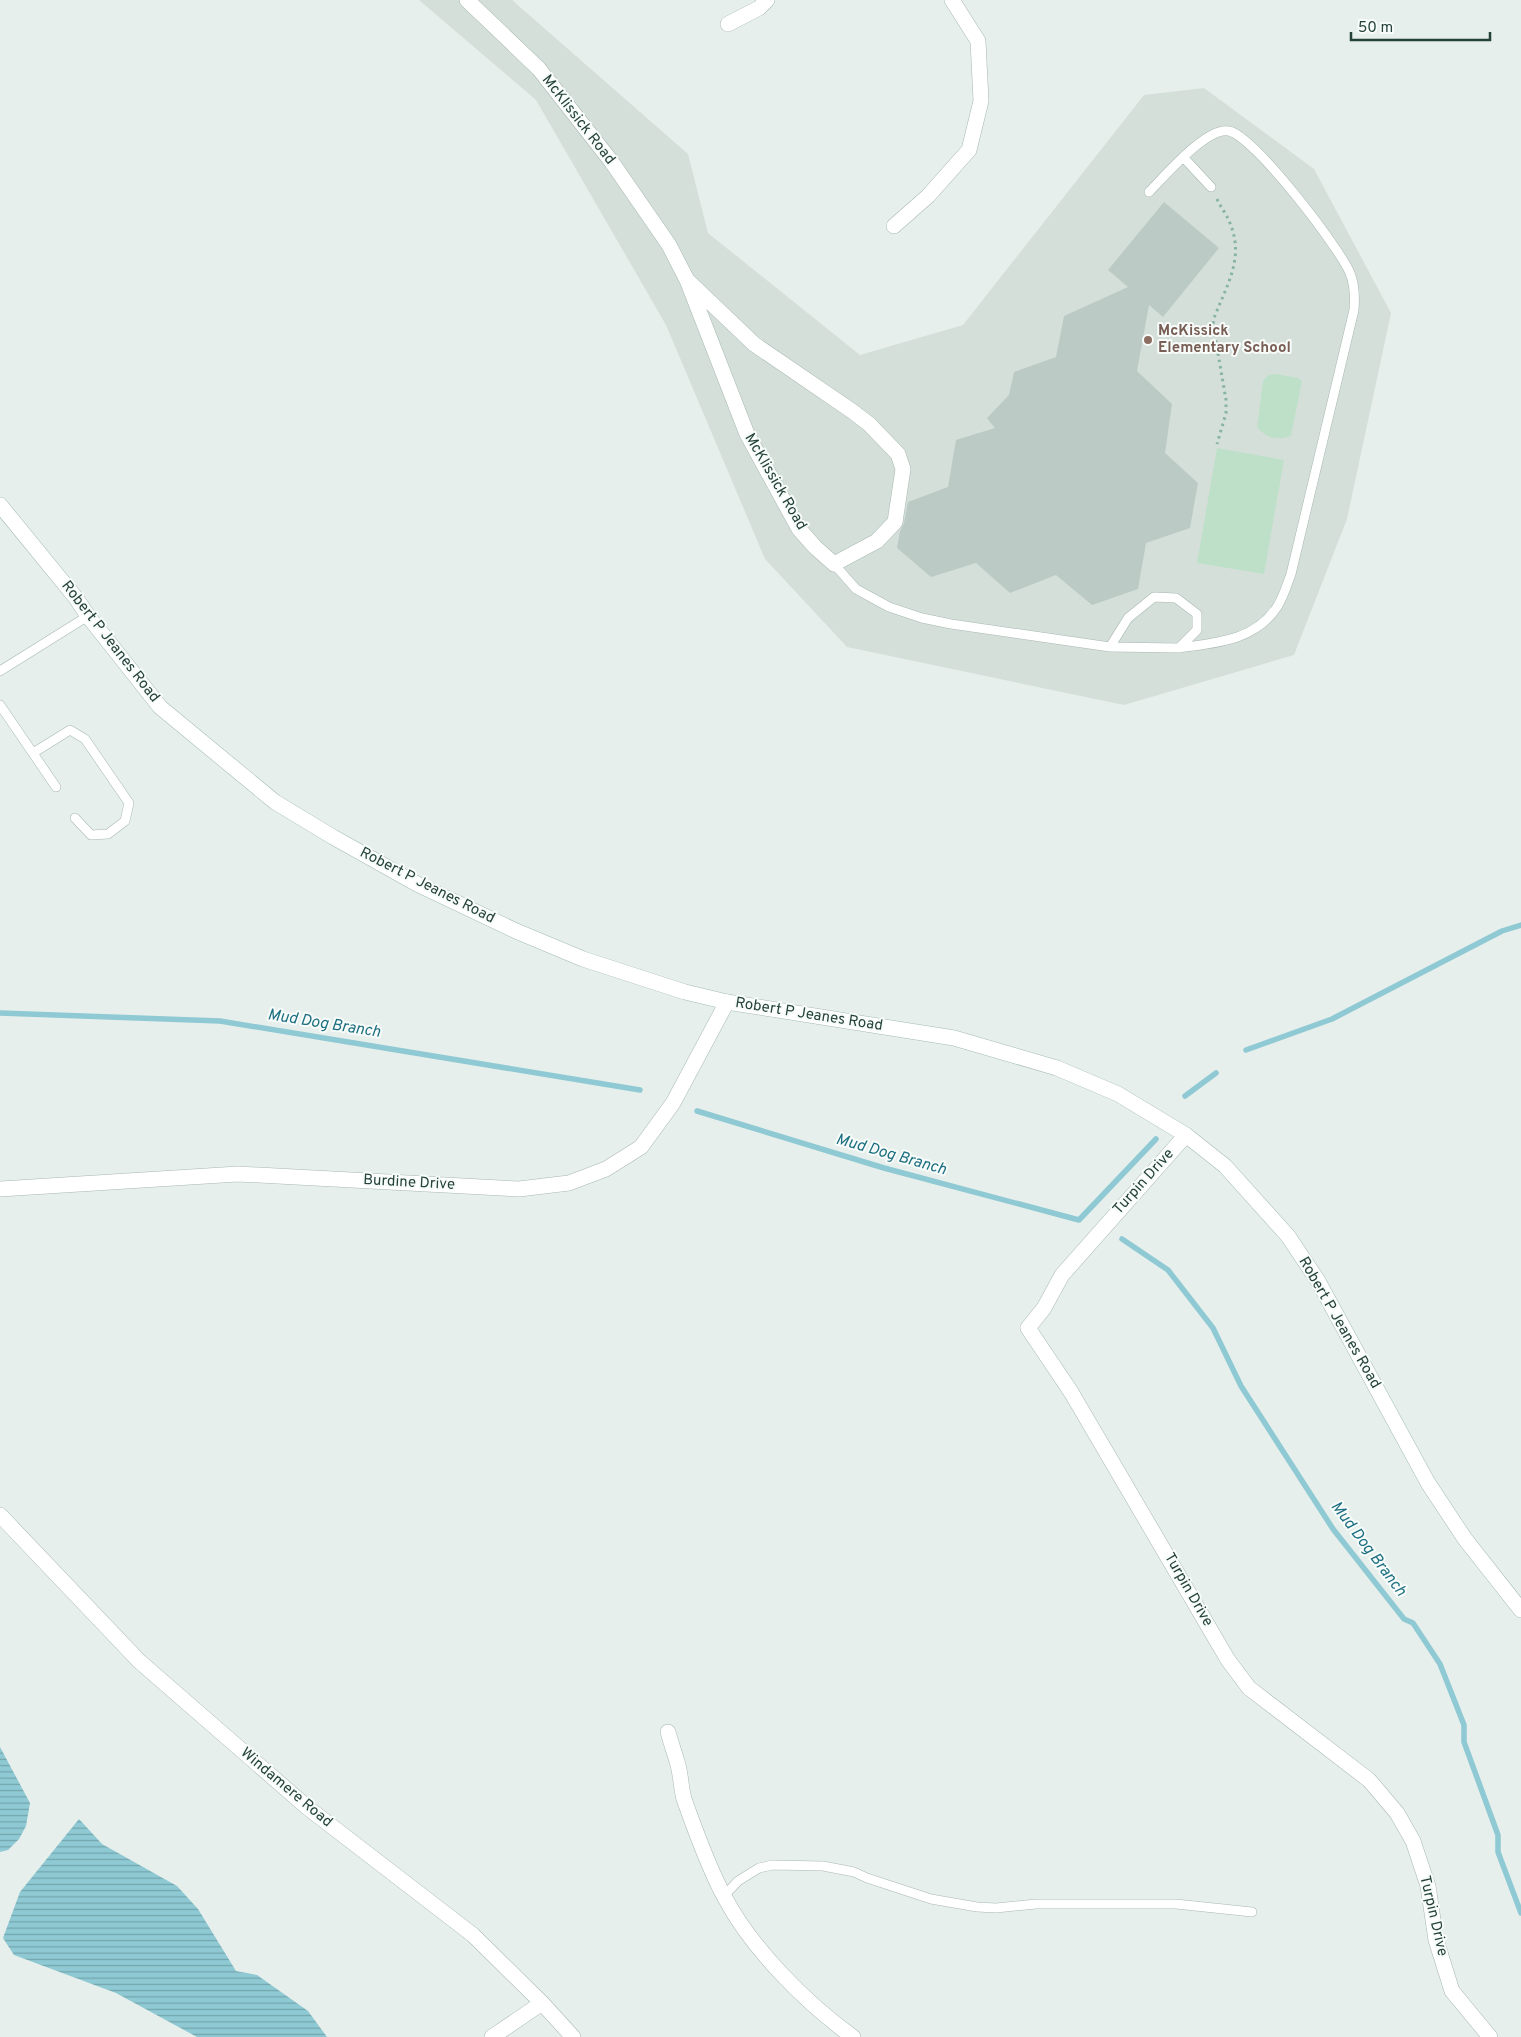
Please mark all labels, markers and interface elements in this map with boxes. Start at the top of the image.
scale bar [1351,10,1490,42]
text: 50 m [1358,19,1393,38]
street label: McKlissick Road [537,71,619,169]
place label: McKissick Elementary School [1158,322,1291,358]
marker: McKissick Elementary School [1142,334,1154,346]
street label: McKlissick Road [740,430,810,534]
street label: Robert P Jeanes Road [57,577,163,707]
street label: Robert P Jeanes Road [356,844,498,928]
street label: Robert P Jeanes Road [734,994,884,1036]
water label: Mud Dog Branch [266,1005,382,1043]
water label: Mud Dog Branch [833,1130,949,1180]
street label: Turpin Drive [1109,1145,1179,1219]
street label: Burdine Drive [363,1171,455,1195]
street label: Robert P Jeanes Road [1293,1254,1385,1392]
water label: Mud Dog Branch [1326,1497,1410,1601]
street label: Turpin Drive [1159,1550,1217,1630]
street label: Windamere Road [236,1744,336,1832]
street label: Turpin Drive [1414,1874,1452,1958]

